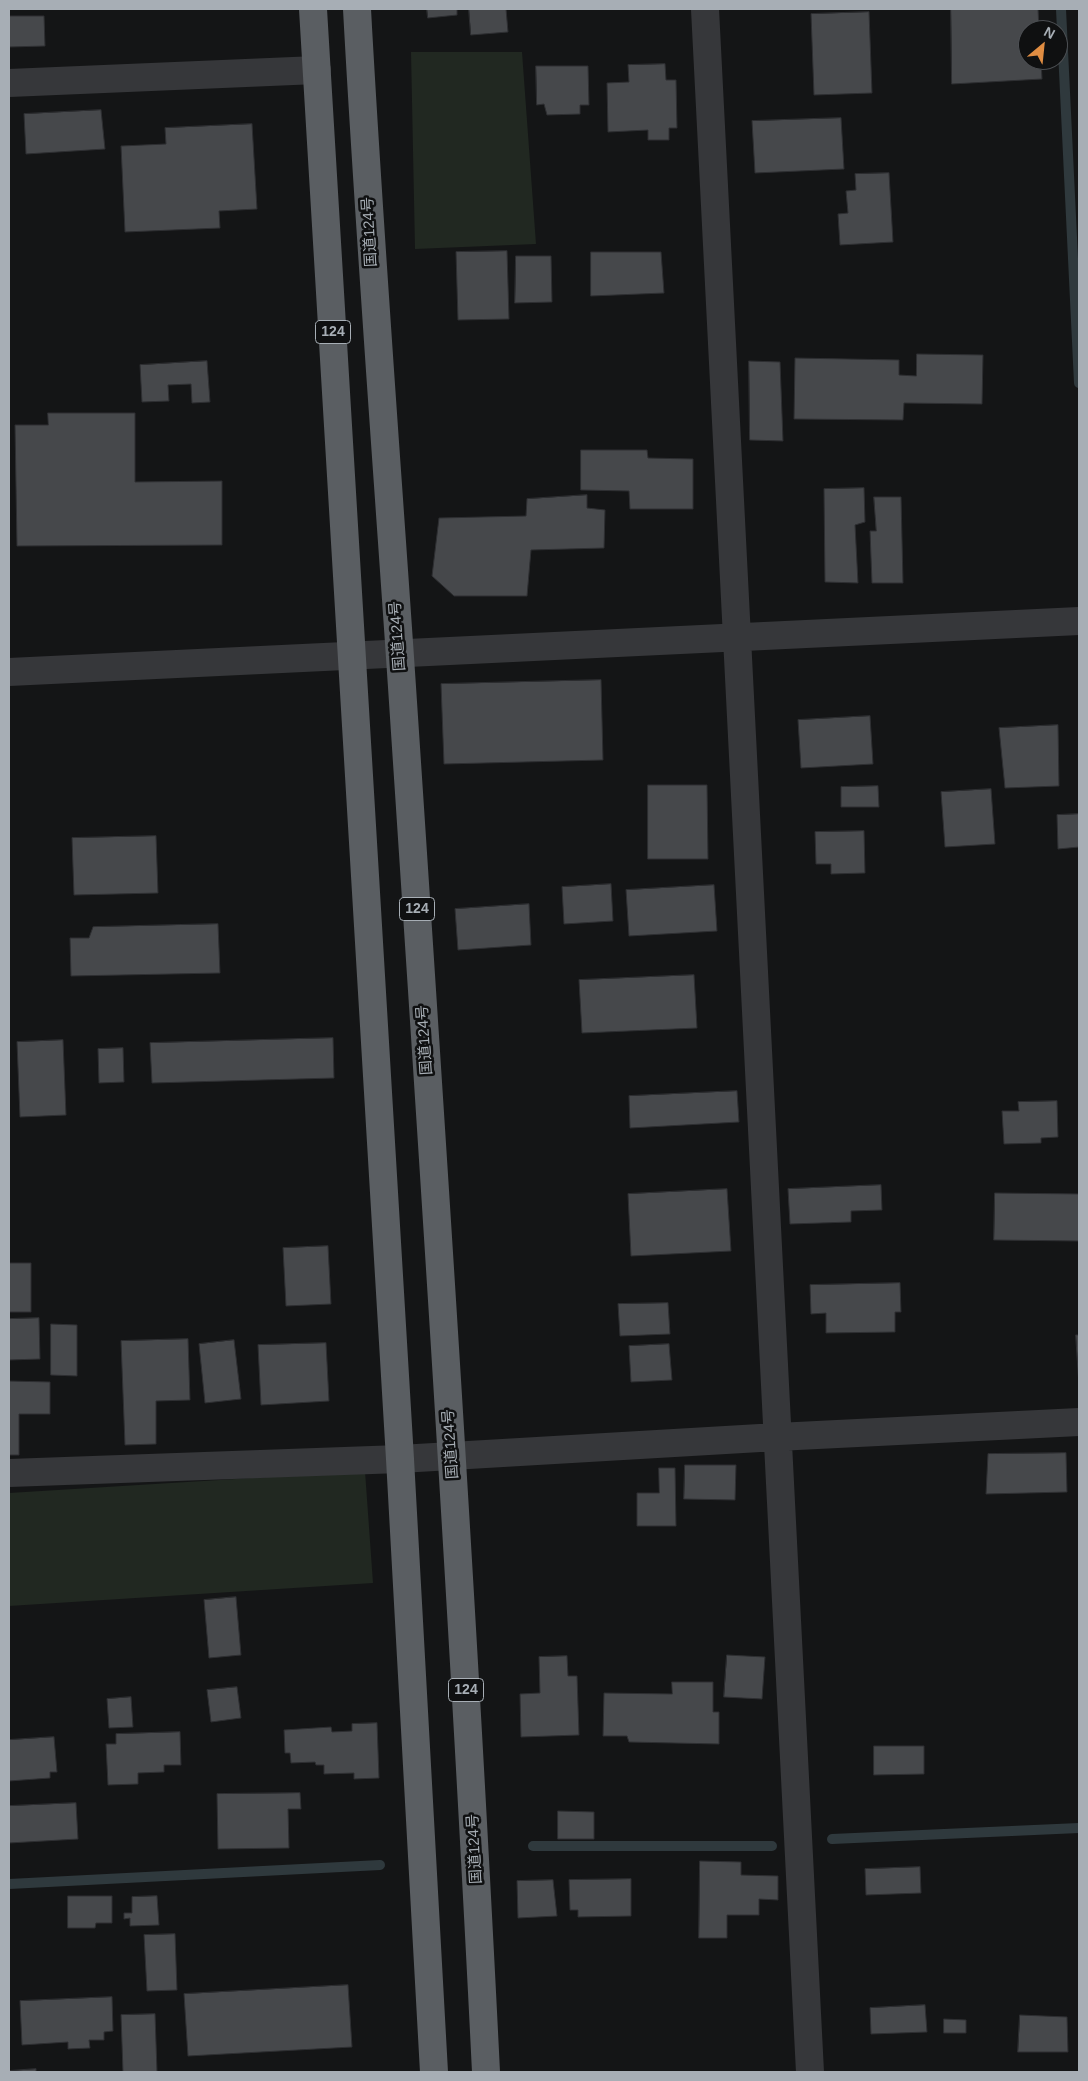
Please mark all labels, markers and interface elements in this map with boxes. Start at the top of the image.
north arrow [1018,20,1068,70]
text: N [1041,23,1058,42]
street label: 国道124号 [359,197,381,267]
road number: 124 [316,321,350,344]
street label: 国道124号 [387,600,409,672]
road number: 124 [400,898,434,921]
street label: 国道124号 [414,1004,436,1076]
street label: 国道124号 [440,1408,462,1480]
road number: 124 [448,1678,484,1702]
street label: 国道124号 [464,1814,486,1884]

